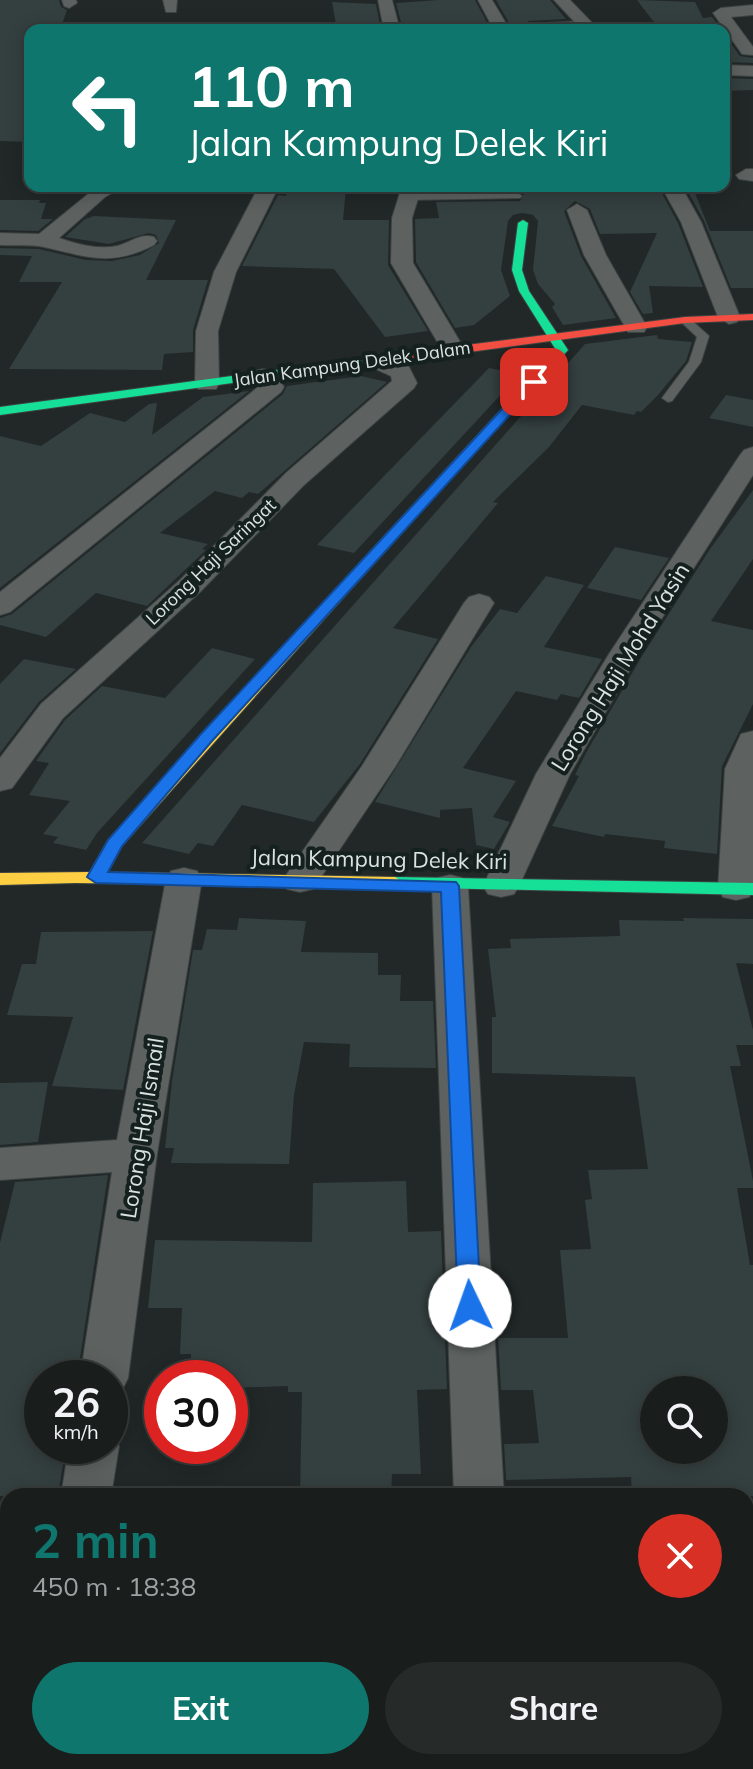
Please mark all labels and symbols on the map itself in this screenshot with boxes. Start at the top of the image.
street label: Jalan Kampung Delek Dalam [232,336,472,392]
pin [500,348,568,416]
street label: Lorong Haji Saringat [141,494,280,630]
street label: Lorong Haji Mohd Yasin [544,558,696,776]
street label: Jalan Kampung Delek Kiri [250,843,508,875]
street label: Lorong Haji Ismail [114,1036,170,1220]
position arrow [428,1264,512,1348]
speed limit sign: 30 [144,1360,248,1464]

